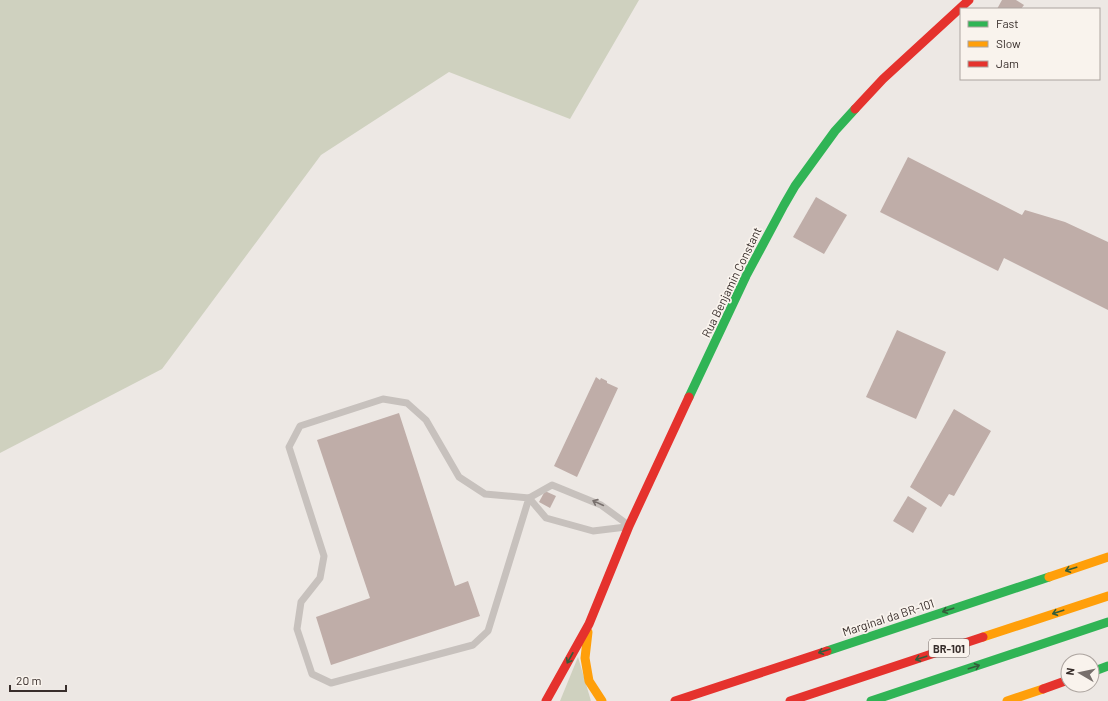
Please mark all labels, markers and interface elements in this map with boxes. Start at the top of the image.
legend [960,8,1100,80]
text: Fast [996,16,1019,30]
text: Slow [996,36,1021,50]
text: Jam [996,56,1019,70]
street label: Rua Benjamin Constant [698,225,764,339]
one-way arrow [592,499,604,507]
one-way arrow [1065,566,1078,573]
street label: Marginal da BR-101 [840,596,936,638]
one-way arrow [941,607,954,614]
one-way arrow [1052,609,1064,617]
road number: BR-101 [929,639,969,657]
one-way arrow [819,648,831,656]
one-way arrow [566,652,574,664]
north arrow [1060,653,1100,693]
one-way arrow [915,655,928,662]
one-way arrow [968,662,980,670]
scale bar [10,667,66,693]
text: N [1063,667,1077,676]
text: 20 m [16,673,42,687]

